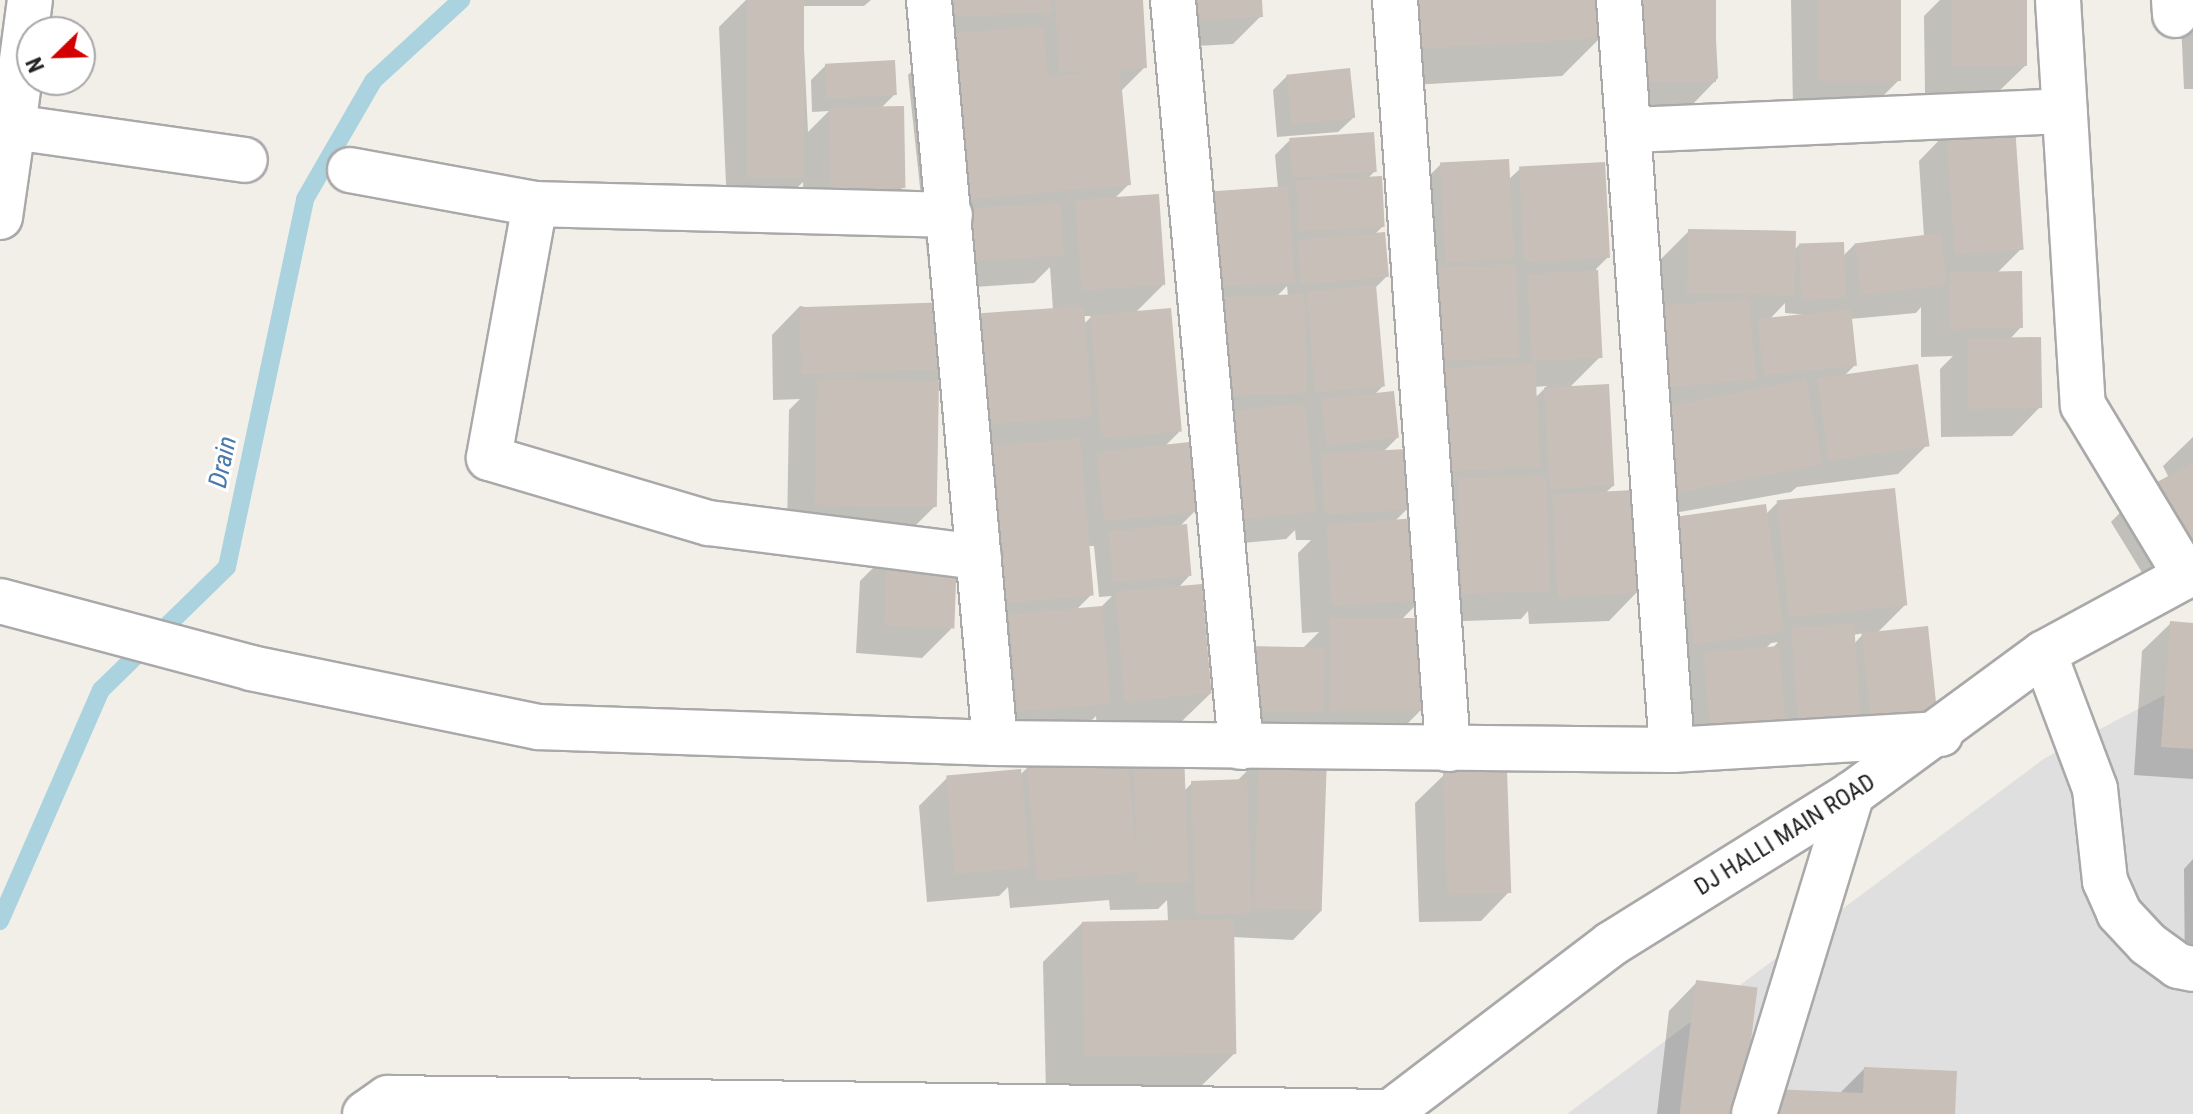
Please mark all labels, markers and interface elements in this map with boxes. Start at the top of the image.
north arrow [16,16,96,96]
text: N [21,54,49,76]
water label: Drain [202,433,244,491]
street label: DJ HALLI MAIN ROAD [1690,768,1880,902]

